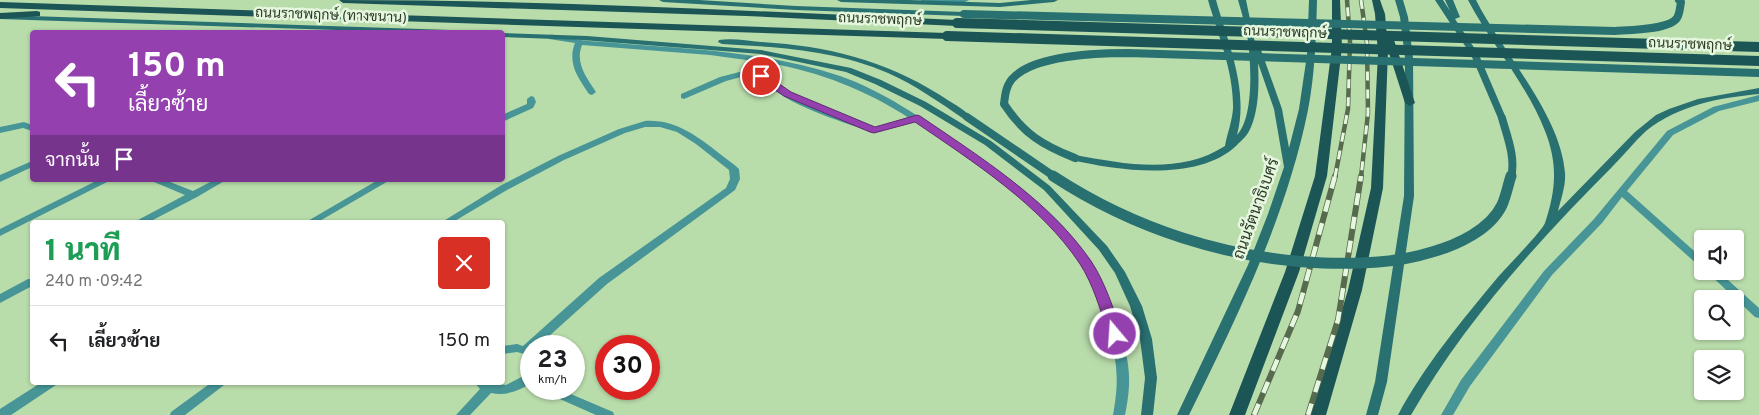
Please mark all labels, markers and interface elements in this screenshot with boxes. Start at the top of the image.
street label: ถนนราชพฤกษ์ (ทางขนาน) [255,3,407,27]
street label: ถนนราชพฤกษ์ [838,8,923,30]
street label: ถนนราชพฤกษ์ [1243,21,1328,43]
street label: ถนนราชพฤกษ์ [1648,33,1733,55]
text: 150 m [128,45,226,89]
icon: left [45,50,110,115]
pin [740,55,782,97]
icon: arrive [747,62,775,90]
text: เลี้ยวซ้าย [128,92,208,119]
icon: arrive [110,145,138,173]
text: จากนั้น [45,149,100,173]
street label: ถนนรัตนาธิเบศร์ [1226,154,1285,262]
map controls [1694,230,1744,400]
button: sound [1694,230,1744,280]
text: 1 นาที [45,234,121,271]
button: close [438,237,490,289]
text: 240 m · 09:42 [45,272,143,292]
button: search [1694,290,1744,340]
position arrow [1088,307,1140,359]
icon: left [45,327,73,355]
text: 150 m [438,329,490,353]
text: เลี้ยวซ้าย [88,330,160,354]
speed limit sign: 30 [595,335,660,400]
text: 23 [537,345,568,377]
button: layers [1694,350,1744,400]
text: km/h [538,372,567,388]

